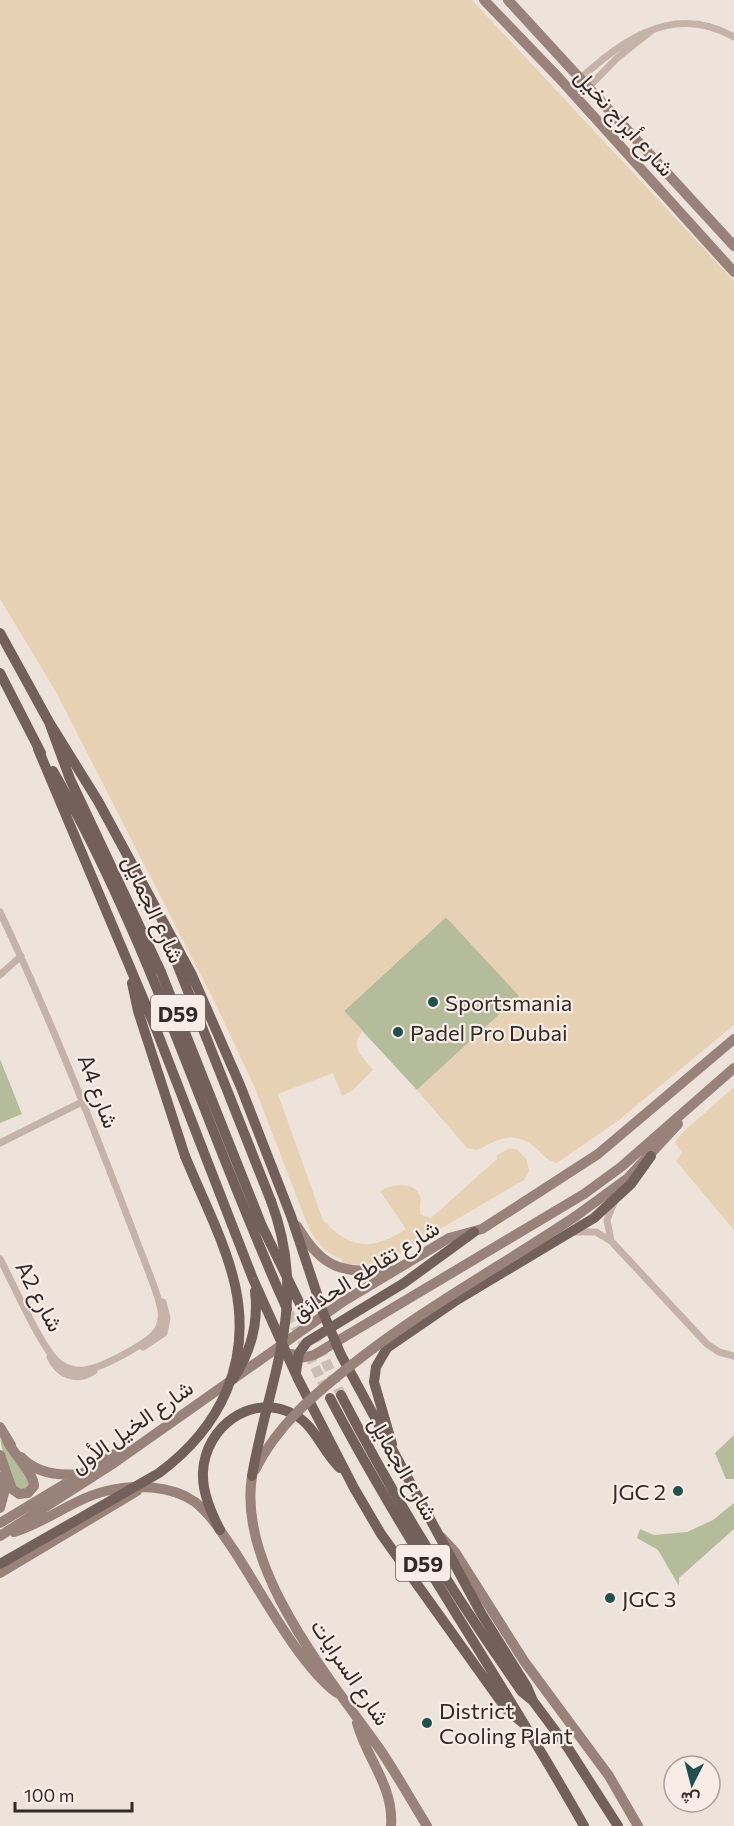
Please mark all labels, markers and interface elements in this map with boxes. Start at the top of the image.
street label: شارع أبراج نخيل [568,62,680,183]
street label: شارع الجمايل [116,851,191,968]
place label: Sportsmania [445,989,572,1016]
road number: D59 [151,995,205,1031]
marker: Sportsmania [426,995,440,1009]
place label: Padel Pro Dubai [410,1019,568,1046]
marker: Padel Pro Dubai [391,1025,405,1039]
street label: A4 شارع [71,1050,125,1132]
street label: شارع تقاطع الحدائق [286,1214,445,1328]
street label: A2 شارع [9,1256,70,1337]
street label: شارع الخيل الأول [64,1374,199,1480]
street label: شارع الجمايل [362,1411,445,1526]
place label: JGC 2 [612,1478,666,1505]
marker: JGC 2 [671,1484,685,1498]
road number: D59 [396,1545,450,1581]
place label: JGC 3 [622,1585,676,1612]
marker: JGC 3 [603,1591,617,1605]
street label: شارع السرايات [304,1614,396,1731]
place label: District Cooling Plant [439,1697,573,1749]
marker: District Cooling Plant [420,1716,434,1730]
north arrow [662,1754,722,1814]
scale bar [15,1775,132,1813]
text: 100 m [24,1784,74,1806]
text: ش [680,1788,701,1810]

